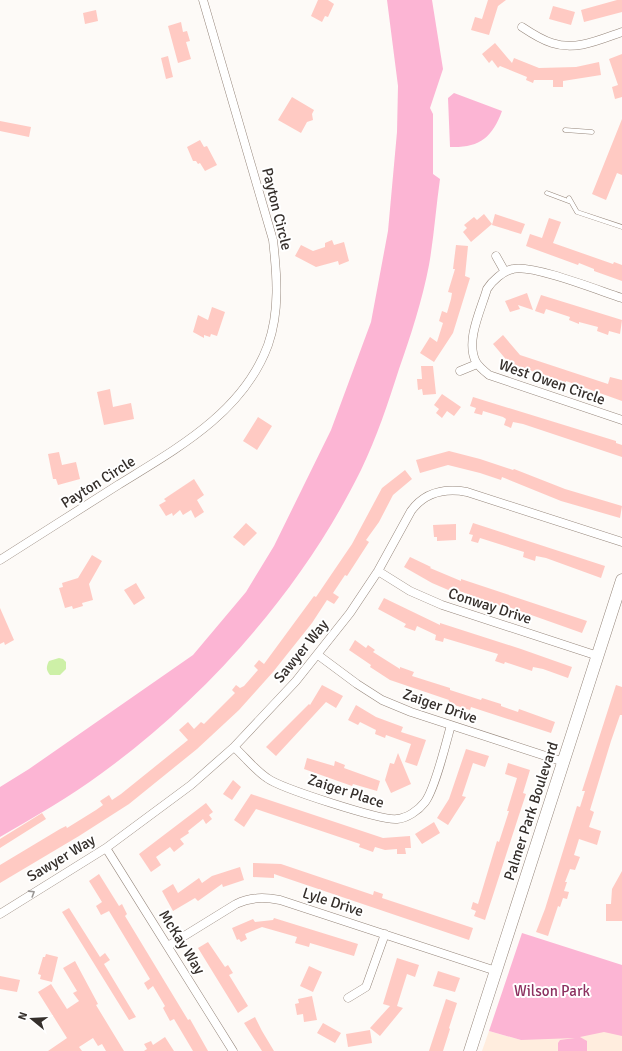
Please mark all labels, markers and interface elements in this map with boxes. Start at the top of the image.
street label: Payton Circle [258,166,296,252]
street label: West Owen Circle [496,355,608,409]
street label: Payton Circle [57,452,139,512]
street label: Conway Drive [446,584,534,628]
street label: Sawyer Way [270,616,332,686]
street label: Zaiger Drive [400,685,480,727]
street label: Palmer Park Boulevard [500,739,562,883]
street label: Zaiger Place [306,770,386,812]
street label: Sawyer Way [24,831,98,885]
street label: Lyle Drive [300,884,366,920]
one-way arrow [28,890,35,897]
street label: McKay Way [155,906,209,978]
park label: Wilson Park [514,982,590,1000]
north arrow [12,999,52,1039]
text: N [16,1010,30,1022]

